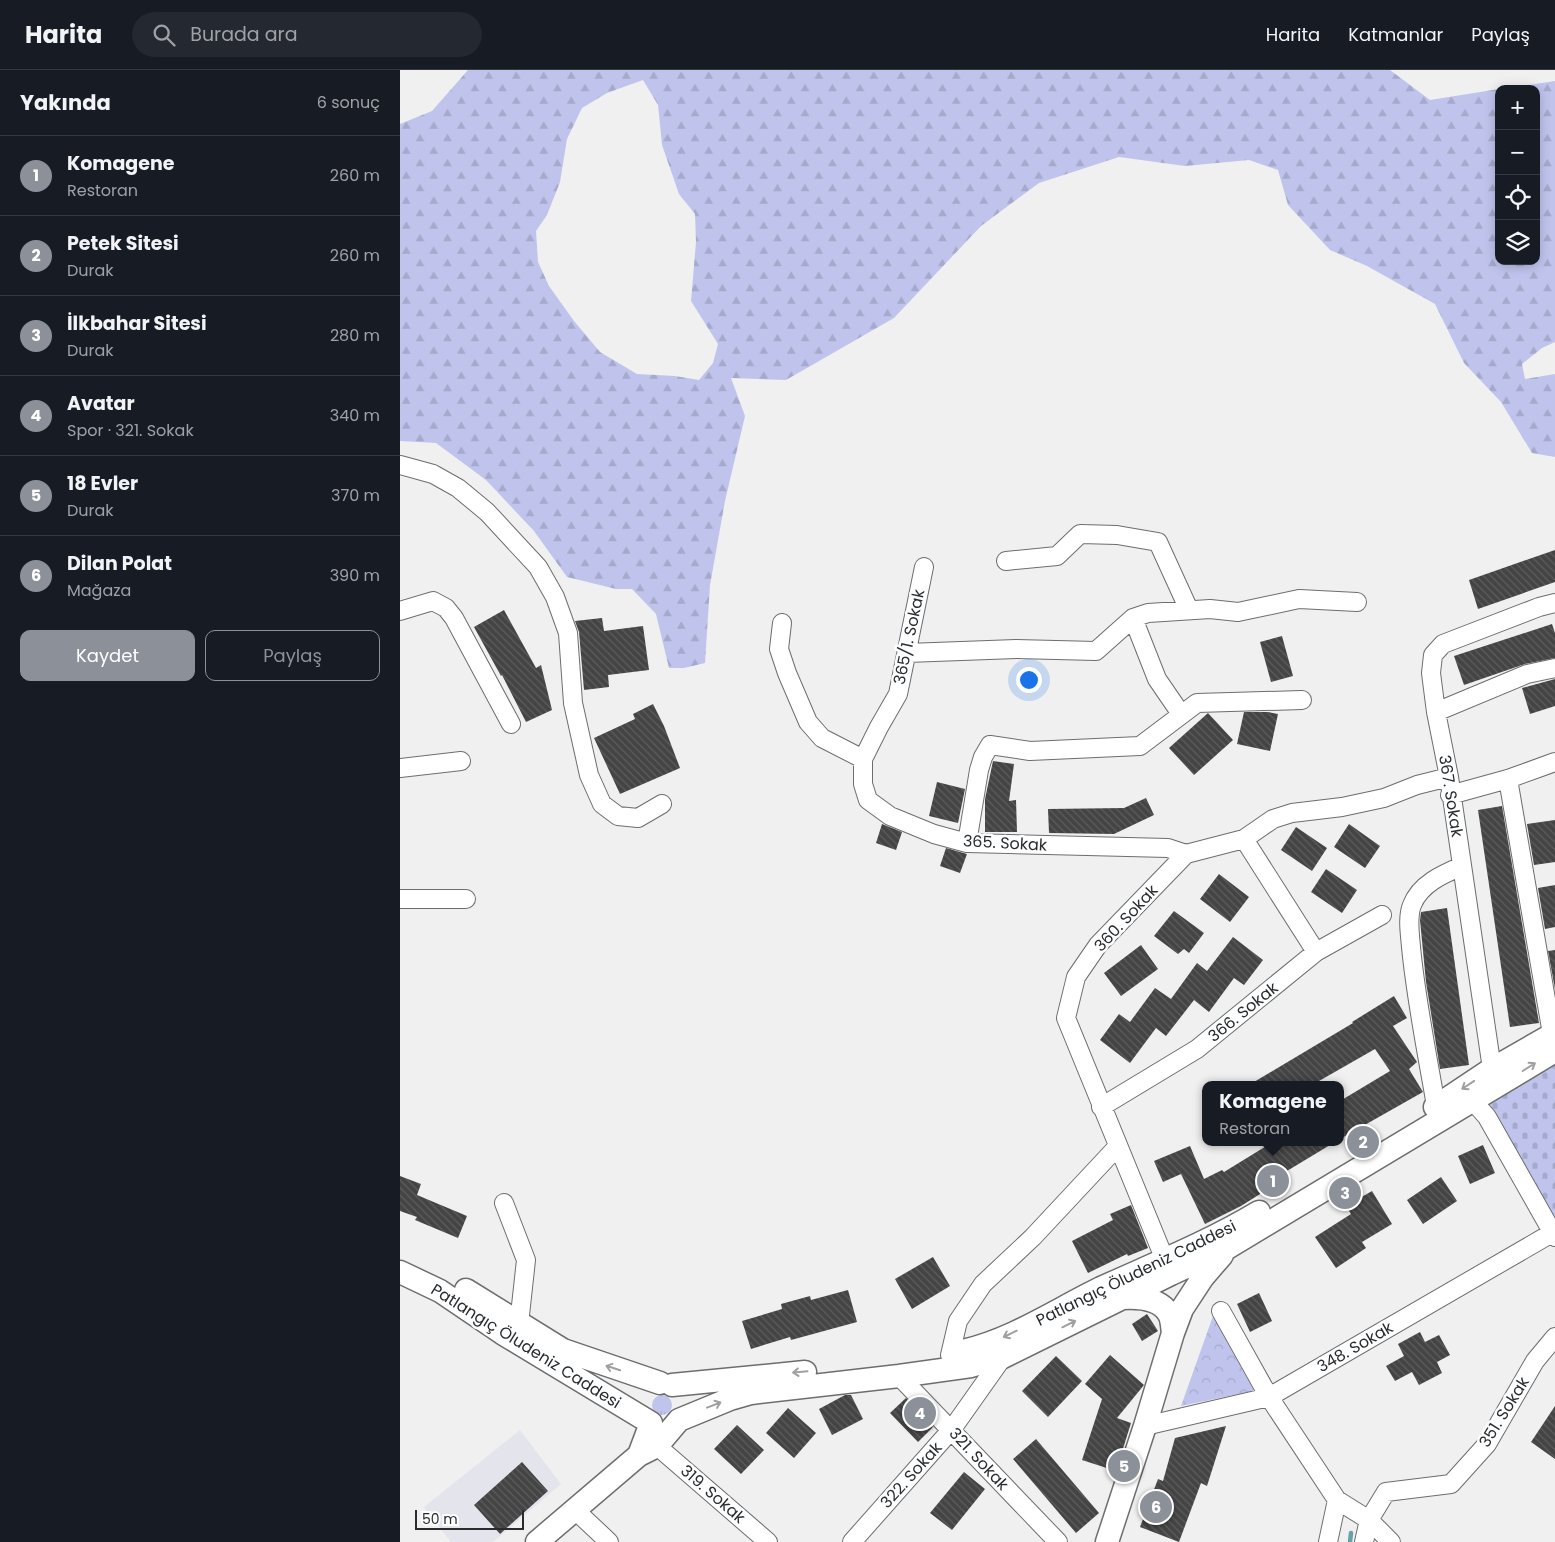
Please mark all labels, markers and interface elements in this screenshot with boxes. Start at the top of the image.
search box [132,12,482,57]
text: Harita [25,18,102,51]
icon: search [150,21,178,49]
text: Burada ara [190,21,298,48]
text: Harita [1266,22,1320,47]
text: Katmanlar [1348,22,1443,47]
text: Paylaş [1471,22,1530,47]
map controls [1495,85,1540,265]
button: + [1495,85,1540,130]
text: Yakında [20,88,111,117]
text: 6 sonuç [317,91,380,114]
button: − [1495,130,1540,175]
text: Komagene [67,150,174,177]
text: 1 [33,164,39,187]
text: 260 m [330,164,380,187]
button: locate [1495,175,1540,220]
text: Restoran [67,179,138,202]
button: layers [1495,220,1540,265]
text: Petek Sitesi [67,230,179,257]
text: 2 [31,244,41,267]
text: 260 m [330,244,380,267]
text: Durak [67,259,114,282]
text: İlkbahar Sitesi [67,310,207,337]
text: 3 [31,324,41,347]
text: 280 m [330,324,380,347]
text: Durak [67,339,114,362]
text: Avatar [67,390,135,417]
text: 4 [31,404,41,427]
text: 340 m [330,404,380,427]
text: Spor · 321. Sokak [67,419,194,442]
text: 18 Evler [67,470,138,497]
text: 5 [31,484,41,507]
text: 370 m [331,484,380,507]
text: Durak [67,499,114,522]
text: Dilan Polat [67,550,172,577]
text: 6 [31,564,41,587]
text: 390 m [330,564,380,587]
text: Mağaza [67,579,131,602]
street label: 365/1. Sokak [888,586,930,687]
button: Kaydet [20,630,195,681]
button: Paylaş [205,630,380,681]
your location [1016,667,1042,693]
street label: 367. Sokak [1433,753,1469,839]
street label: 365. Sokak [962,829,1048,857]
street label: 360. Sokak [1089,879,1164,957]
street label: 366. Sokak [1203,976,1284,1047]
one-way arrow [1522,1061,1536,1071]
one-way arrow [1462,1080,1476,1090]
popup [1202,1081,1344,1146]
text: Komagene [1219,1088,1327,1115]
text: Restoran [1219,1117,1290,1140]
pin: 2 [1347,1123,1379,1161]
pin: 1 [1257,1162,1289,1200]
pin: 3 [1329,1174,1361,1212]
street label: Patlangıç Öludeniz Caddesi [1032,1214,1240,1332]
street label: Patlangıç Öludeniz Caddesi [427,1278,625,1414]
street label: 348. Sokak [1313,1316,1398,1378]
one-way arrow [1061,1319,1076,1328]
one-way arrow [1003,1330,1018,1339]
one-way arrow [606,1363,622,1373]
one-way arrow [792,1367,808,1377]
street label: 351. Sokak [1473,1372,1535,1452]
pin: 4 [904,1394,936,1432]
one-way arrow [706,1400,721,1409]
street label: 321. Sokak [944,1423,1015,1496]
street label: 322. Sokak [875,1436,948,1513]
pin: 5 [1108,1447,1140,1485]
street label: 319. Sokak [676,1459,751,1529]
pin: 6 [1140,1488,1172,1526]
scale bar [415,1507,524,1530]
text: 50 m [422,1509,458,1529]

